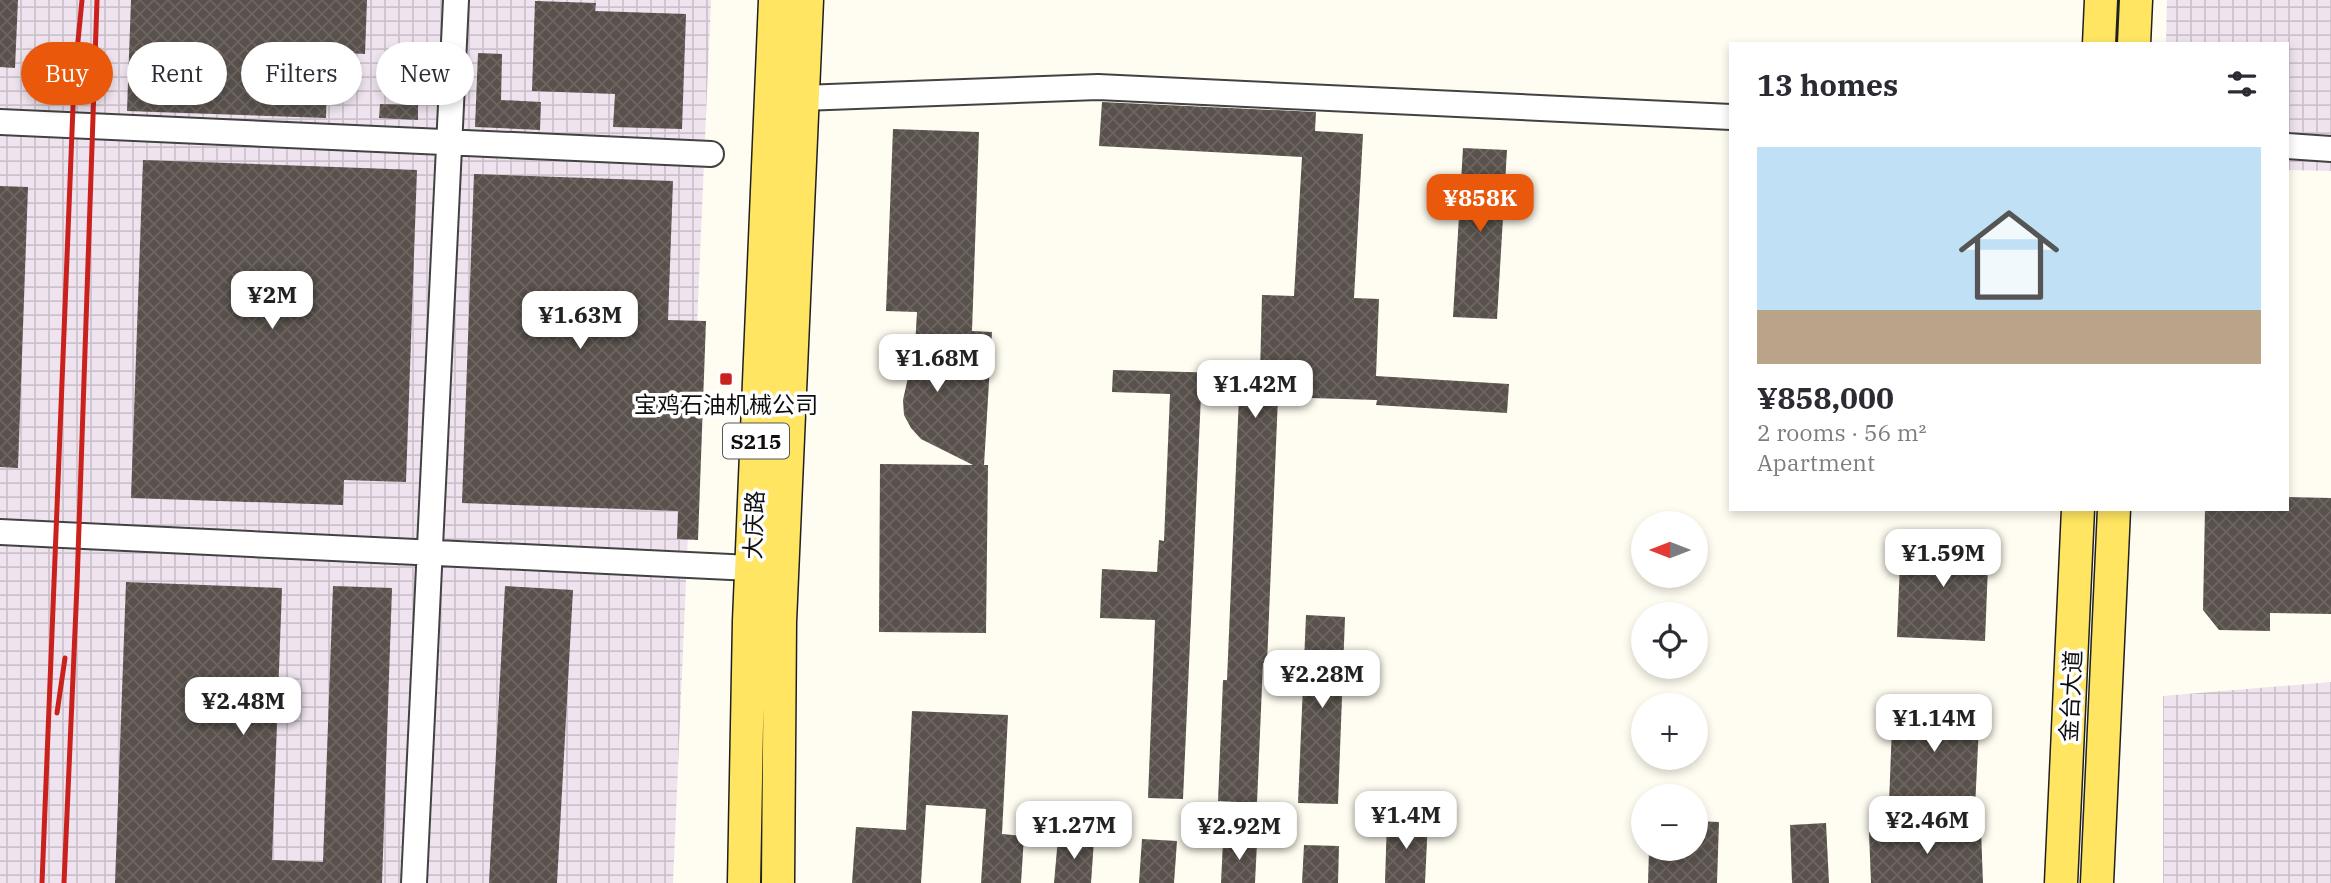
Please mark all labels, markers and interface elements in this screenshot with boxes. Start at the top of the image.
chip: Buy [21,42,113,105]
chip: Rent [127,42,227,105]
chip: Filters [241,42,362,105]
chip: New [376,42,474,105]
text: 13 homes [1757,65,1898,104]
icon: filters [2223,65,2261,103]
pin: ¥858K [1431,174,1529,234]
text: ¥858K [1443,182,1517,212]
icon: home [1946,192,2072,318]
pin: ¥2M [238,272,306,331]
text: ¥2M [247,279,297,309]
pin: ¥1.63M [523,292,637,351]
text: ¥1.63M [538,299,622,329]
pin: ¥1.68M [880,334,994,394]
text: ¥1.68M [895,342,979,372]
pin: ¥1.42M [1198,360,1312,420]
text: ¥1.42M [1213,368,1297,398]
marker: 宝鸡石油机械公司 [718,371,734,387]
text: ¥858,000 [1757,378,1894,417]
place label: 宝鸡石油机械公司 [634,389,818,419]
text: 2 rooms · 56 m² [1757,417,1927,447]
road number: S215 [723,424,789,458]
text: Apartment [1757,447,1875,477]
street label: 大庆路 [737,490,769,560]
north arrow [1631,511,1708,588]
map controls [1631,511,1708,861]
pin: ¥1.59M [1886,530,2000,589]
text: ¥1.59M [1901,537,1985,567]
button: locate [1631,602,1708,679]
street label: 金台大道 [2053,649,2087,743]
pin: ¥2.28M [1265,650,1379,710]
text: ¥2.28M [1280,658,1364,688]
pin: ¥2.48M [186,678,300,737]
text: ¥2.48M [201,685,285,715]
button: + [1631,693,1708,770]
pin: ¥1.14M [1877,694,1991,754]
text: ¥1.14M [1892,702,1976,732]
button: − [1631,784,1708,861]
pin: ¥1.4M [1357,792,1455,851]
pin: ¥2.46M [1870,796,1984,856]
text: ¥1.4M [1371,799,1441,829]
pin: ¥1.27M [1017,802,1131,861]
pin: ¥2.92M [1182,802,1296,862]
text: ¥2.46M [1885,804,1969,834]
text: ¥1.27M [1032,809,1116,839]
text: ¥2.92M [1197,810,1281,840]

